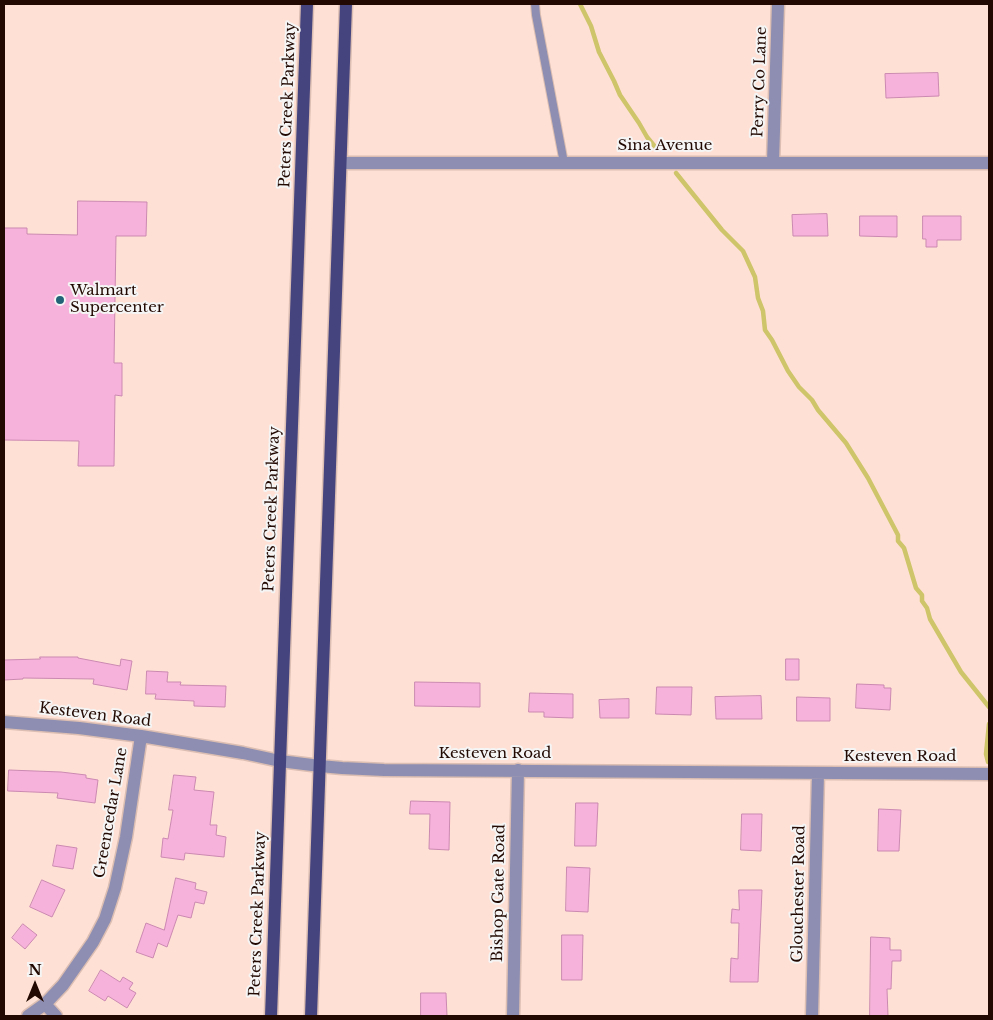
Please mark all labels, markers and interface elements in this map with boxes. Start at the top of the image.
street label: Peters Creek Parkway [276,22,300,188]
street label: Perry Co Lane [749,26,771,138]
street label: Sina Avenue [618,137,712,155]
place label: Walmart Supercenter [70,282,164,317]
marker: Walmart Supercenter [54,294,66,306]
street label: Peters Creek Parkway [260,426,284,592]
street label: Kesteven Road [38,699,152,731]
street label: Kesteven Road [439,745,551,763]
street label: Greencedar Lane [91,746,131,880]
street label: Kesteven Road [844,748,956,766]
street label: Bishop Gate Road [489,824,509,962]
street label: Glouchester Road [789,825,809,963]
street label: Peters Creek Parkway [246,831,270,997]
north arrow [10,960,60,1010]
text: N [28,961,42,979]

